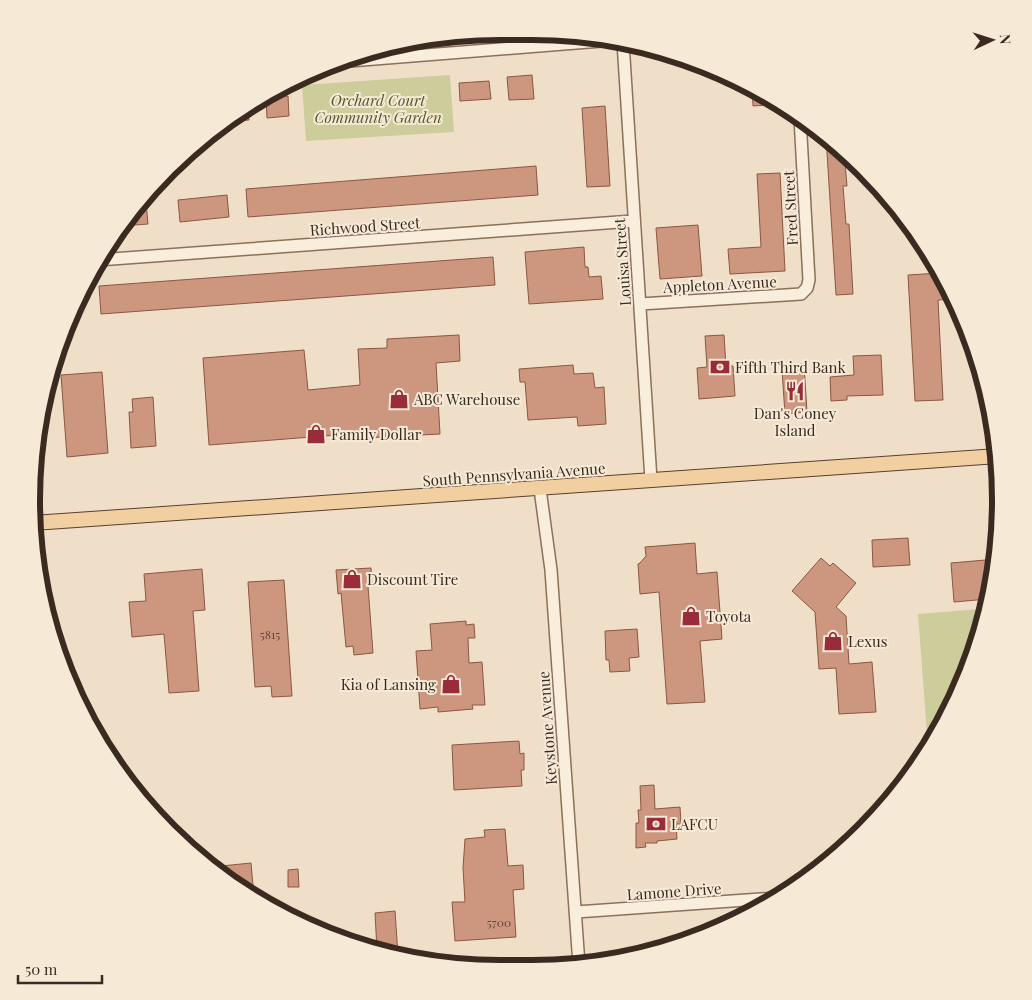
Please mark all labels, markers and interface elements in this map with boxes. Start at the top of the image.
north arrow [967,15,1017,65]
text: N [996,33,1015,45]
park label: Orchard Court Community Garden [314,90,442,127]
street label: Fred Street [778,169,802,246]
street label: Richwood Street [309,212,422,240]
street label: Louisa Street [609,217,635,307]
street label: Appleton Avenue [662,271,777,297]
bank icon: Fifth Third Bank [709,356,731,378]
place label: Fifth Third Bank [735,357,846,377]
restaurant icon: Dan's Coney Island [784,380,806,402]
shop icon: ABC Warehouse [388,388,410,410]
place label: ABC Warehouse [413,389,520,409]
place label: Dan's Coney Island [754,403,837,440]
shop icon: Family Dollar [305,423,327,445]
place label: Family Dollar [331,424,422,444]
street label: South Pennsylvania Avenue [422,458,606,490]
shop icon: Discount Tire [341,568,363,590]
place label: Discount Tire [367,569,458,589]
shop icon: Toyota [680,605,702,627]
place label: Toyota [706,606,752,626]
house number: 5815 [260,626,280,642]
shop icon: Lexus [822,630,844,652]
place label: Lexus [848,631,887,651]
street label: Keystone Avenue [533,670,561,786]
shop icon: Kia of Lansing [440,673,462,695]
place label: Kia of Lansing [341,674,436,694]
bank icon: LAFCU [645,813,667,835]
place label: LAFCU [671,814,718,834]
street label: Lamone Drive [626,878,722,904]
house number: 5700 [487,914,511,930]
scale bar [18,952,101,984]
text: 50 m [25,959,58,979]

